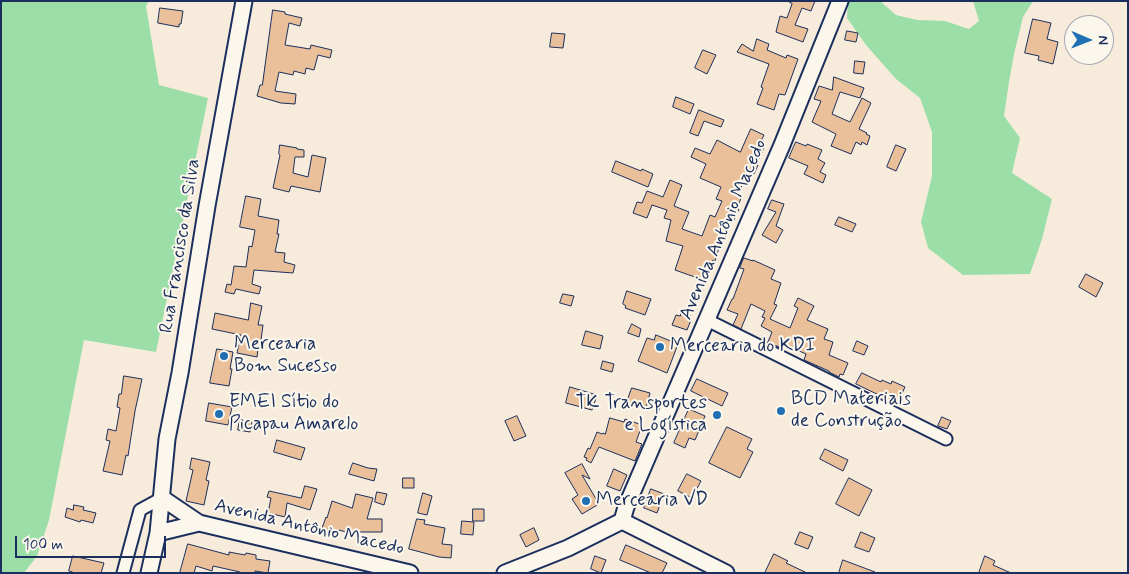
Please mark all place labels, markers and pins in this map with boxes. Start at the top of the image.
place label: Mercearia Bom Sucesso [234,334,337,378]
place label: Mercearia do KDI [670,336,815,358]
marker: Mercearia do KDI [654,341,666,353]
marker: Mercearia Bom Sucesso [218,350,230,362]
place label: BCD Materiais de Construção [791,389,911,433]
place label: EMEI Sítio do Picapau Amarelo [229,392,358,436]
place label: TK Transportes e Logística [575,393,707,437]
marker: BCD Materiais de Construção [775,405,787,417]
marker: EMEI Sítio do Picapau Amarelo [213,408,225,420]
marker: TK Transportes e Logística [711,409,723,421]
place label: Mercearia VD [596,490,708,512]
marker: Mercearia VD [580,495,592,507]

